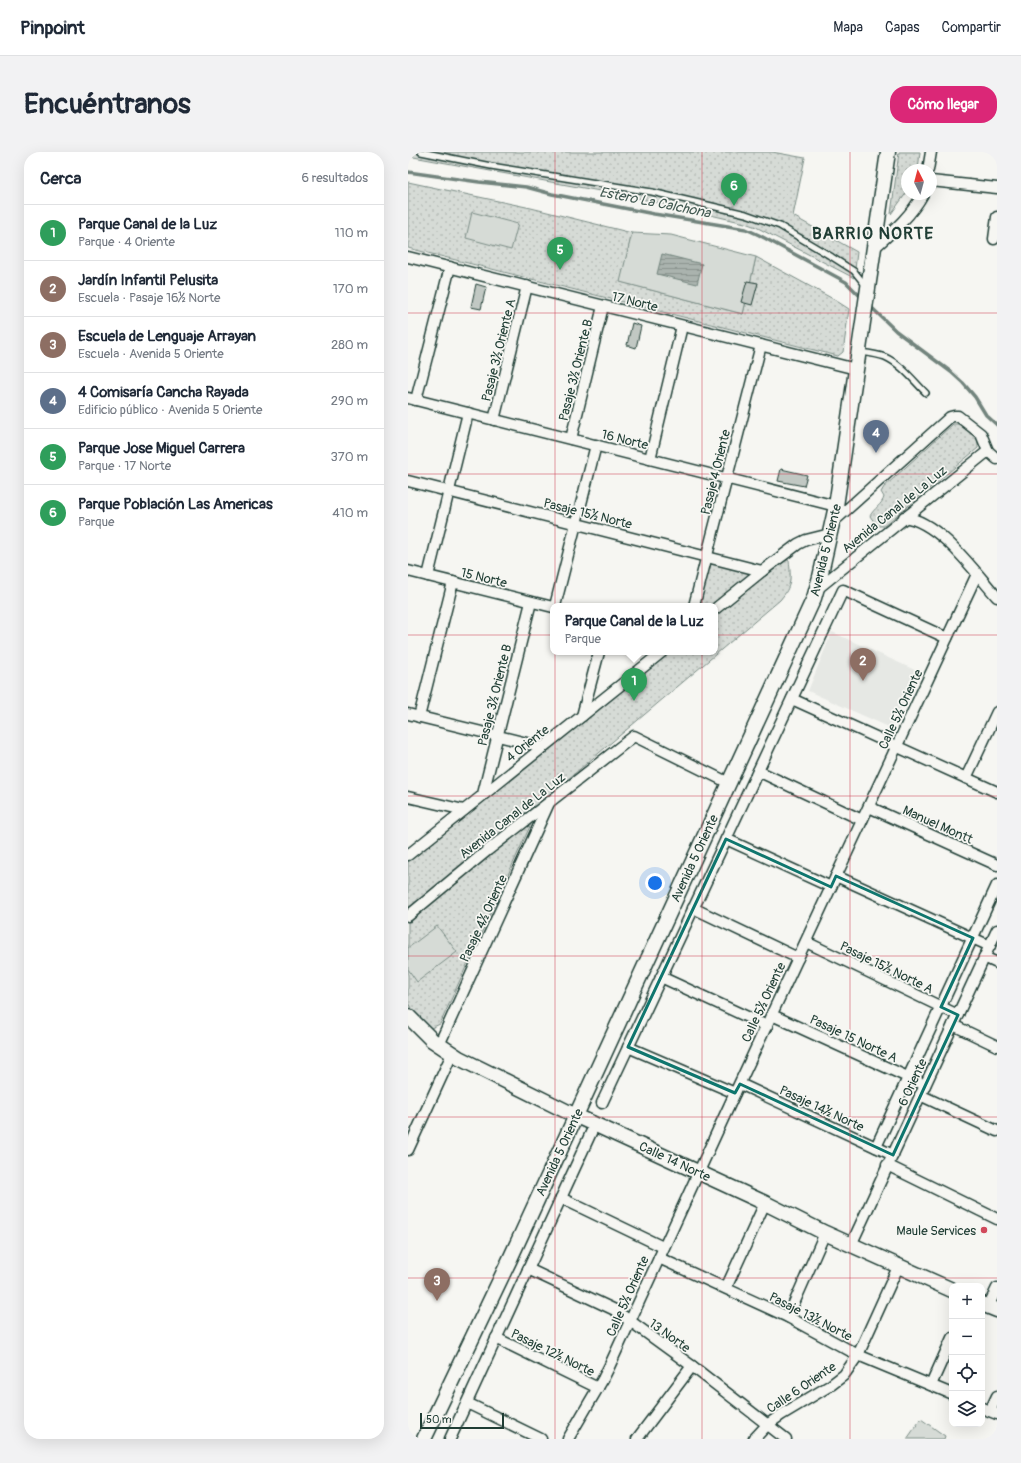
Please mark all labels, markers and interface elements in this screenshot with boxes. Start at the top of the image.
text: Pinpoint [20,16,85,40]
text: Mapa [833,19,863,36]
text: Capas [885,19,920,36]
text: Compartir [942,19,1001,36]
button: Cómo llegar [890,86,997,123]
text: Encuéntranos [24,87,191,122]
north arrow [901,164,937,200]
text: Cerca [40,168,81,189]
text: 6 resultados [301,170,368,186]
pin: 6 [721,173,747,206]
water label: Estero La Calchona [598,183,713,222]
text: Parque Canal de la Luz [78,215,217,234]
district label: BARRIO NORTE [812,223,934,244]
text: 1 [50,225,56,241]
text: 110 m [335,225,368,241]
text: Parque · 4 Oriente [78,234,175,250]
pin: 5 [547,237,573,270]
text: Jardín Infantil Pelusita [78,271,218,290]
text: 2 [49,281,57,297]
text: 170 m [333,281,368,297]
street label: 17 Norte [610,289,660,316]
text: Escuela · Pasaje 16½ Norte [78,290,220,306]
street label: Pasaje 3½ Oriente A [478,297,520,403]
street label: Pasaje 3½ Oriente B [556,318,596,423]
text: Escuela de Lenguaje Arrayan [78,327,256,346]
text: 3 [49,337,57,353]
text: 280 m [331,337,368,353]
text: Escuela · Avenida 5 Oriente [78,346,224,362]
text: 4 Comisaría Cancha Rayada [78,383,249,402]
text: 4 [49,393,57,409]
text: 290 m [331,393,368,409]
text: Edificio público · Avenida 5 Oriente [78,402,263,418]
pin: 4 [863,420,889,453]
street label: 16 Norte [600,426,650,454]
street label: Pasaje 4 Oriente [698,427,734,517]
text: Parque Jose Miguel Carrera [78,439,245,458]
text: 5 [49,449,57,465]
text: 370 m [331,449,368,465]
text: Parque · 17 Norte [78,458,171,474]
street label: Avenida Canal de La Luz [839,462,950,557]
text: Parque Población Las Americas [78,495,273,514]
street label: Pasaje 15½ Norte [542,495,634,533]
street label: Avenida 5 Oriente [807,502,845,598]
text: 6 [49,505,57,521]
text: 410 m [332,505,368,521]
text: Parque [78,514,114,530]
street label: 15 Norte [459,565,509,592]
popup [550,603,718,655]
text: Parque Canal de la Luz [564,612,704,631]
text: Parque [564,631,601,647]
street label: Pasaje 3½ Oriente B [475,643,515,748]
pin: 2 [850,648,876,681]
street label: Calle 5½ Oriente [875,666,927,752]
pin: 1 [621,668,647,701]
street label: 4 Oriente [503,722,553,766]
street label: Avenida Canal de La Luz [456,769,569,862]
street label: Manuel Montt [900,802,976,848]
street label: Avenida 5 Oriente [668,812,722,905]
street label: Pasaje 4½ Oriente [457,872,511,965]
your location [645,873,665,893]
street label: Pasaje 15½ Norte A [837,938,936,998]
street label: Calle 5½ Oriente [738,959,790,1045]
street label: Pasaje 15 Norte A [807,1012,901,1066]
street label: 6 Oriente [895,1056,931,1109]
street label: Pasaje 14½ Norte [777,1082,867,1136]
street label: Avenida 5 Oriente [533,1106,587,1199]
street label: Calle 14 Norte [636,1138,713,1186]
place label: Maule Services [896,1223,976,1239]
marker: Maule Services [979,1225,989,1235]
street label: Calle 5½ Oriente [603,1253,653,1339]
pin: 3 [424,1268,450,1301]
map controls [949,1283,985,1427]
button: + [949,1283,985,1319]
street label: Pasaje 13½ Norte [766,1289,855,1345]
street label: 13 Norte [646,1315,694,1357]
button: − [949,1319,985,1355]
street label: Pasaje 12½ Norte [508,1326,598,1380]
button: locate [949,1355,985,1391]
street label: Calle 6 Oriente [764,1358,840,1417]
button: layers [949,1391,985,1427]
scale bar [420,1411,504,1430]
text: 50 m [426,1413,452,1426]

